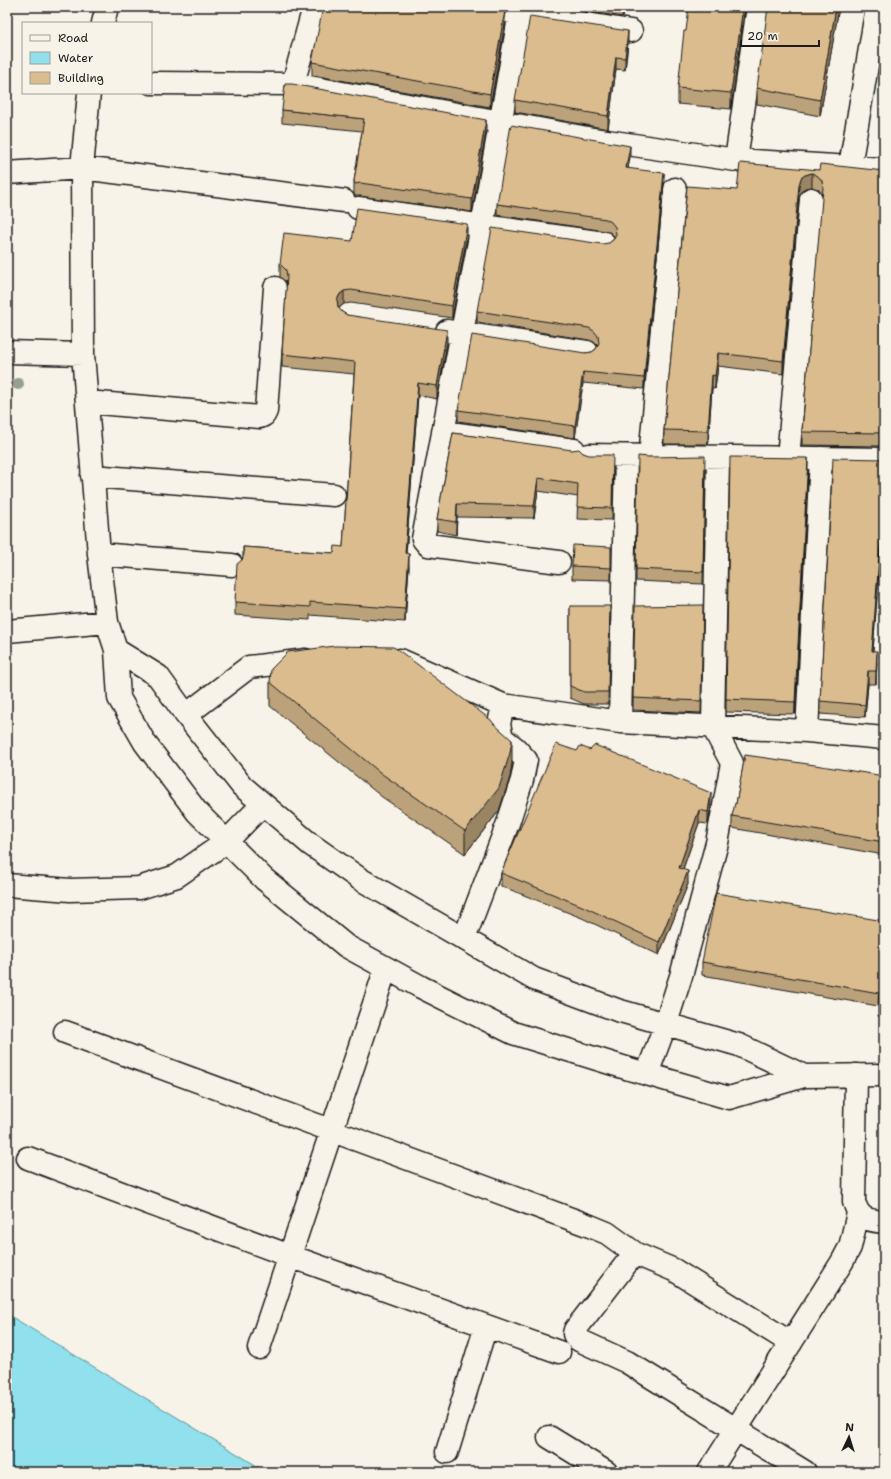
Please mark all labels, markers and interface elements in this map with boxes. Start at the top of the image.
legend [22,22,152,94]
scale bar [741,22,819,48]
text: 20 m [747,28,778,44]
text: Road [58,30,89,46]
text: Water [58,50,94,66]
text: Building [58,70,104,86]
north arrow [829,1417,869,1457]
text: N [845,1420,855,1435]

